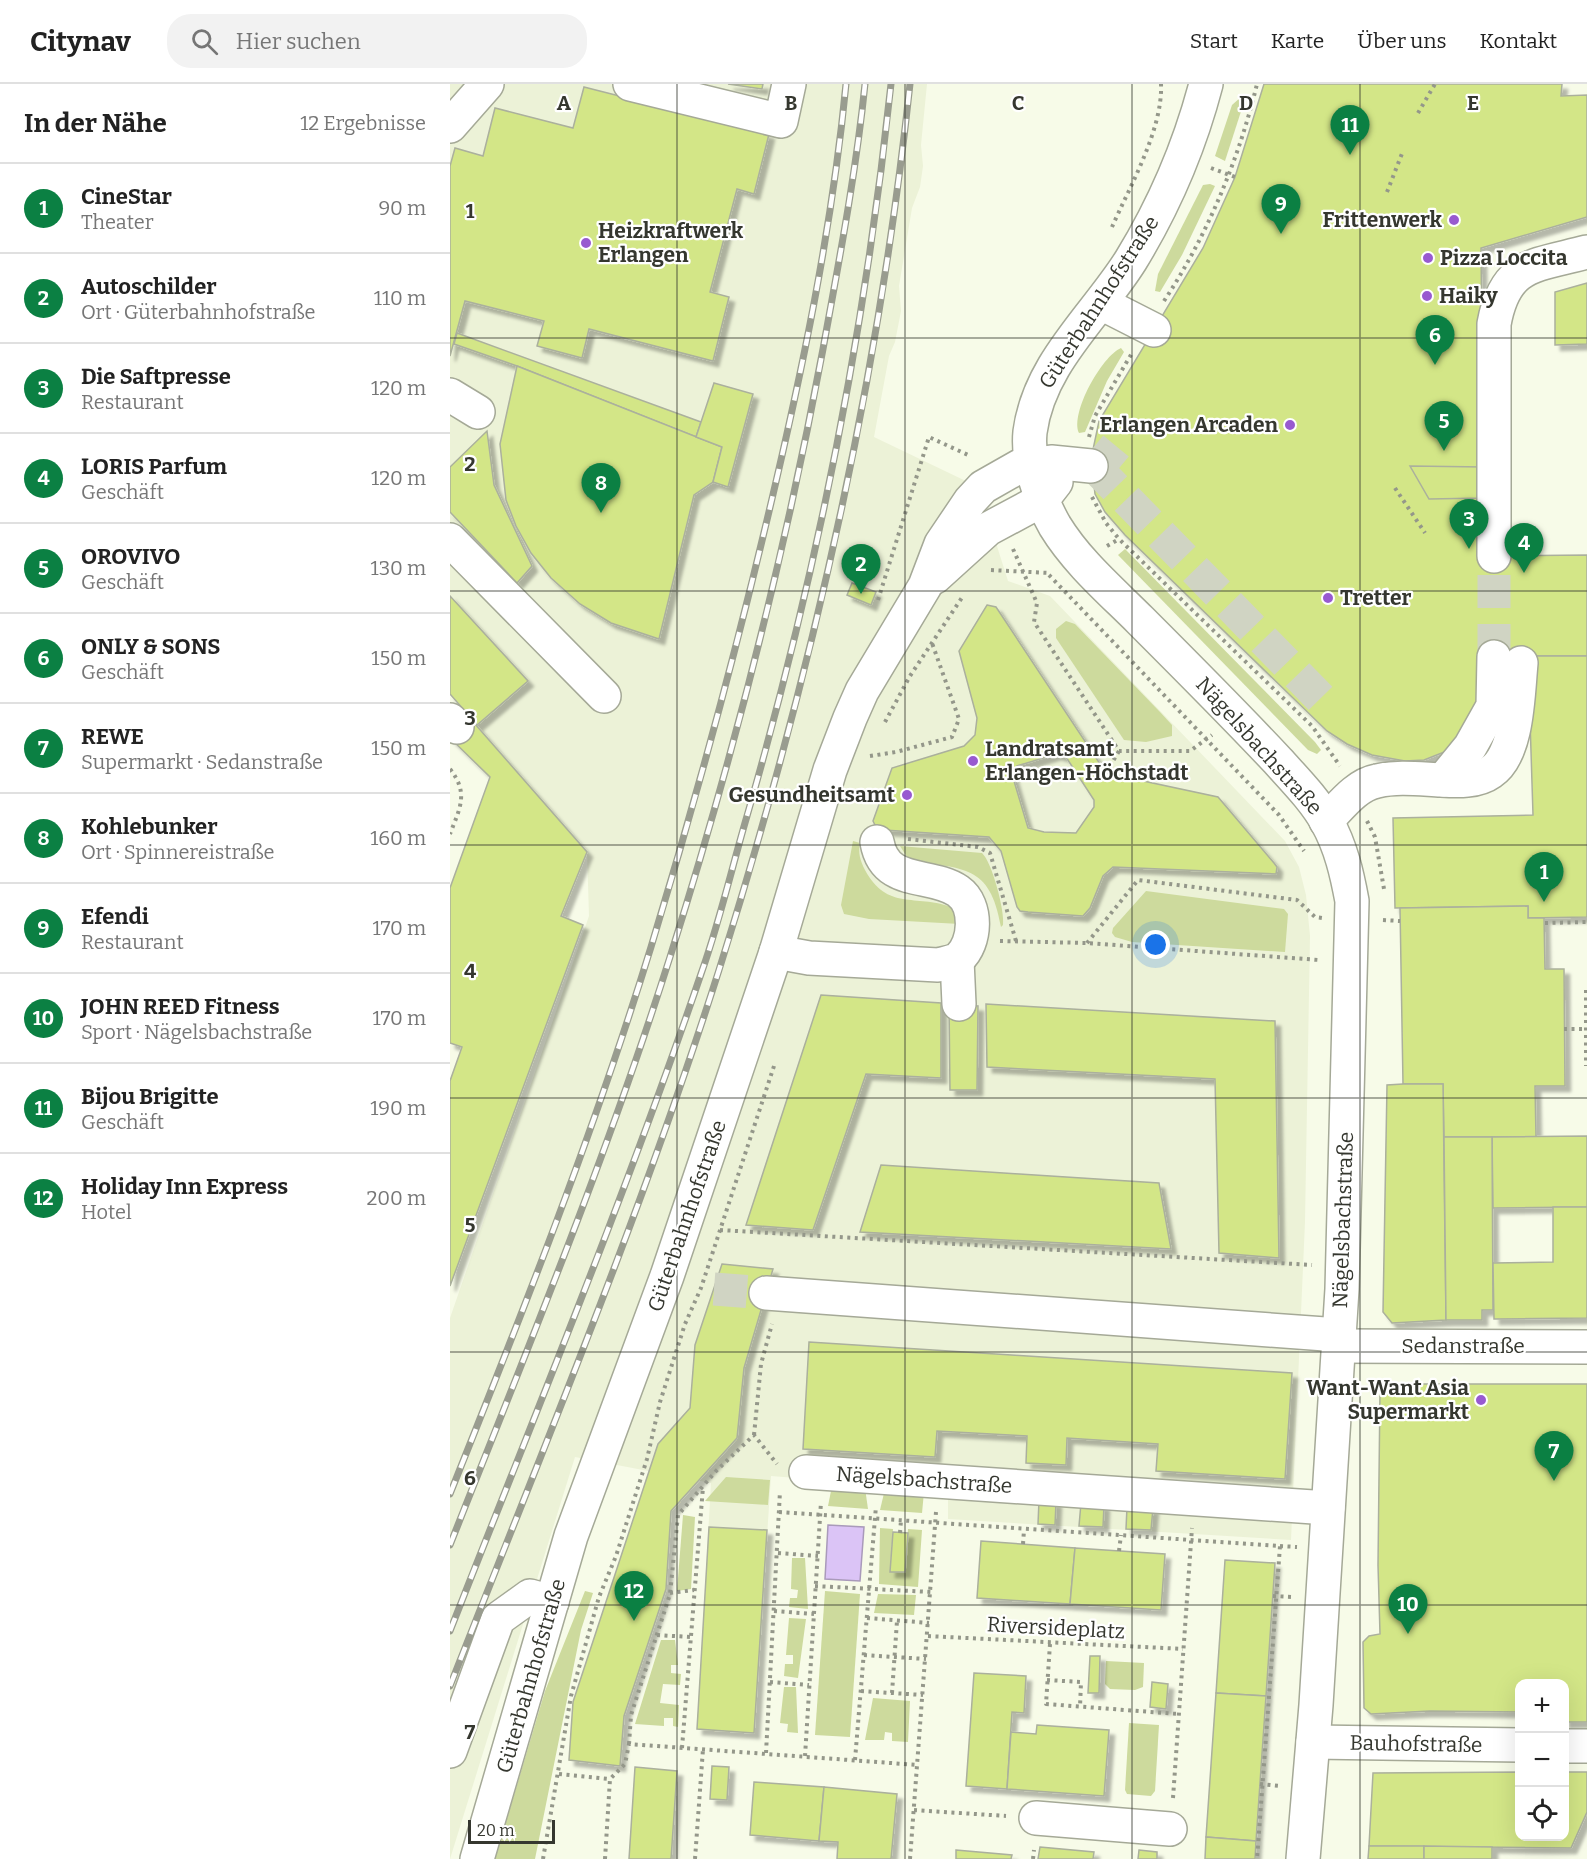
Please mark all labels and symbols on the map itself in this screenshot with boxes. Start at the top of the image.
text: A [557,91,572,115]
text: B [785,91,798,115]
text: C [1012,91,1024,115]
text: D [1239,91,1253,115]
text: E [1467,91,1479,115]
pin: 11 [1330,106,1370,155]
pin: 9 [1262,184,1300,234]
text: 1 [466,199,475,223]
place label: Frittenwerk [1323,207,1443,233]
street label: Güterbahnhofstraße [1033,211,1165,393]
marker: Frittenwerk [1447,213,1461,227]
place label: Heizkraftwerk Erlangen [598,218,744,268]
marker: Heizkraftwerk Erlangen [579,236,593,250]
place label: Pizza Loccita [1440,245,1568,271]
marker: Pizza Loccita [1421,251,1435,265]
place label: Haiky [1439,283,1498,309]
marker: Haiky [1420,289,1434,303]
pin: 6 [1416,316,1454,365]
pin: 5 [1424,402,1464,451]
place label: Erlangen Arcaden [1099,412,1278,438]
marker: Erlangen Arcaden [1283,418,1297,432]
text: 2 [464,452,476,476]
pin: 8 [582,464,620,513]
pin: 3 [1450,500,1488,549]
pin: 4 [1504,524,1544,573]
pin: 2 [842,544,880,594]
place label: Tretter [1340,585,1411,611]
marker: Tretter [1321,591,1335,605]
street label: Nägelsbachstraße [1190,672,1328,820]
text: 3 [464,706,476,730]
place label: Landratsamt Erlangen-Höchstadt [985,736,1189,786]
marker: Landratsamt Erlangen-Höchstadt [966,754,980,768]
place label: Gesundheitsamt [728,782,896,808]
marker: Gesundheitsamt [900,788,914,802]
pin: 1 [1524,852,1564,902]
your location [1141,930,1170,959]
text: 4 [464,959,476,983]
street label: Güterbahnhofstraße [642,1117,732,1315]
street label: Nägelsbachstraße [1327,1131,1359,1309]
text: 5 [465,1213,476,1237]
street label: Sedanstraße [1401,1333,1525,1359]
place label: Want-Want Asia Supermarkt [1306,1375,1470,1425]
marker: Want-Want Asia Supermarkt [1474,1393,1488,1407]
pin: 7 [1534,1432,1574,1481]
street label: Nägelsbachstraße [835,1461,1013,1499]
text: 6 [464,1466,476,1490]
pin: 12 [614,1572,654,1621]
street label: Güterbahnhofstraße [491,1576,571,1776]
pin: 10 [1388,1584,1428,1634]
street label: Riversideplatz [986,1611,1126,1645]
text: 7 [465,1720,476,1744]
street label: Bauhofstraße [1349,1730,1483,1758]
scale bar [468,1817,555,1844]

